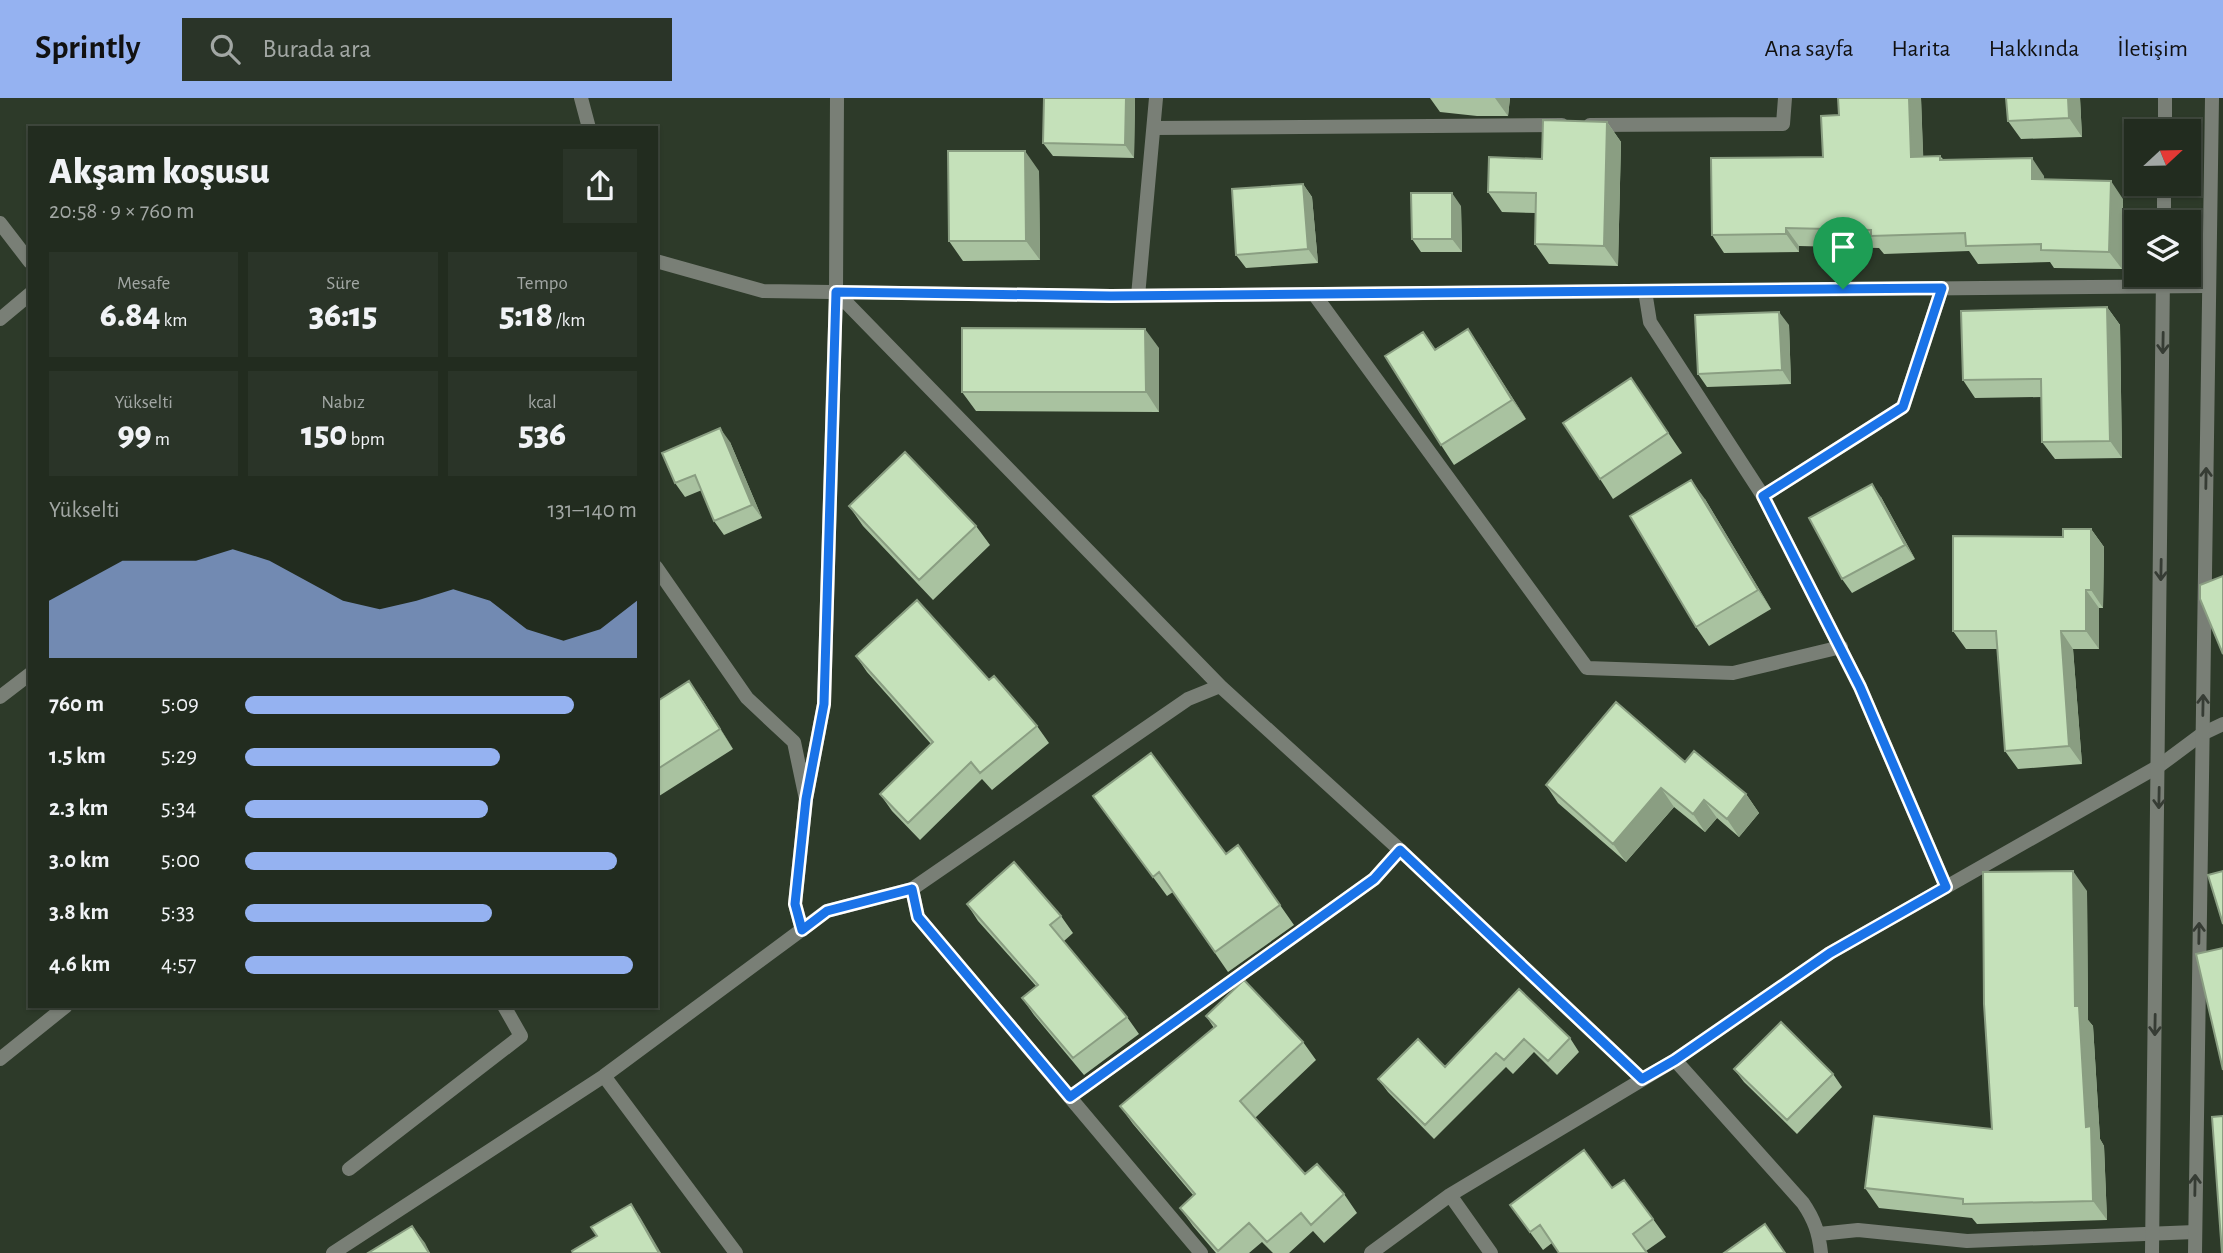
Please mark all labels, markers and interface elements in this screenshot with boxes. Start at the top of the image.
search box [182,18,672,81]
icon: search [206,30,244,68]
text: Sprintly [35,32,140,65]
text: Burada ara [262,36,371,62]
text: Ana sayfa [1764,37,1854,61]
text: Harita [1892,37,1951,61]
text: Hakkında [1989,37,2079,61]
text: İletişim [2117,37,2188,61]
north arrow [2124,119,2202,196]
map controls [2124,119,2201,287]
button: share [563,149,637,223]
text: Akşam koşusu [49,153,270,191]
text: 20:58 · 9 × 760 m [49,200,194,223]
button: layers [2124,210,2201,287]
pin [1813,217,1873,289]
icon: arrive [1824,228,1862,266]
text: Mesafe [117,274,170,293]
text: Süre [326,274,360,293]
text: Tempo [517,274,568,293]
text: 6.84 [100,298,160,333]
text: 36:15 [309,298,377,333]
text: 5:18 [499,298,553,333]
text: km [160,311,187,330]
text: /km [553,311,585,330]
one-way arrow [2156,331,2170,354]
text: Yükselti [115,393,173,412]
text: Nabız [321,393,365,412]
text: kcal [528,393,557,412]
text: 99 [117,417,152,452]
text: 150 [301,417,347,452]
text: 536 [518,417,566,452]
text: m [152,430,170,449]
text: bpm [347,430,385,449]
one-way arrow [2199,467,2213,490]
text: Yükselti [49,499,120,522]
text: 131–140 m [547,499,637,522]
one-way arrow [2154,559,2168,582]
text: 760 m [49,693,104,716]
text: 5:09 [161,693,199,716]
one-way arrow [2196,694,2210,717]
text: 1.5 km [49,745,106,768]
text: 5:29 [161,745,197,768]
one-way arrow [2152,786,2166,809]
text: 2.3 km [49,797,108,820]
text: 5:34 [161,797,196,820]
text: 3.0 km [49,849,110,872]
text: 5:00 [161,849,200,872]
text: 3.8 km [49,901,109,924]
text: 5:33 [161,901,195,924]
one-way arrow [2192,922,2206,945]
text: 4.6 km [49,953,110,976]
text: 4:57 [161,953,197,976]
one-way arrow [2149,1014,2162,1037]
one-way arrow [2189,1174,2202,1197]

